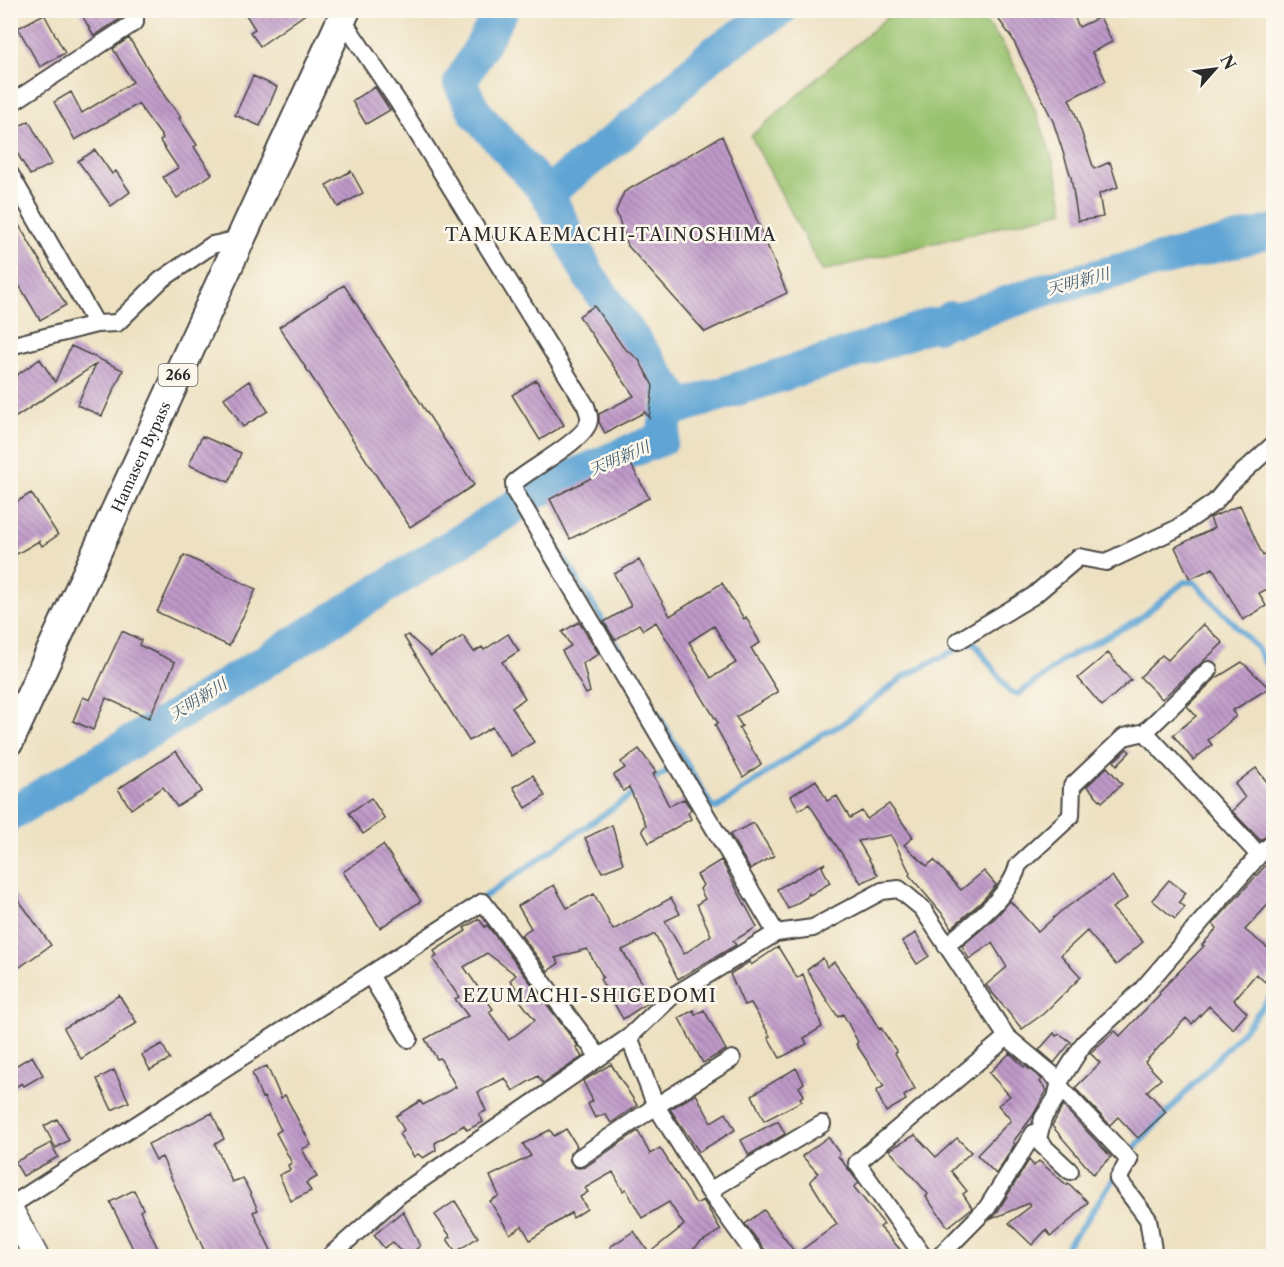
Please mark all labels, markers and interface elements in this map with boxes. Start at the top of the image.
north arrow [1185,39,1245,99]
text: N [1216,51,1240,73]
district label: TAMUKAEMACHI-TAINOSHIMA [445,224,777,246]
water label: 天明新川 [1044,263,1113,299]
road number: 266 [158,364,198,386]
street label: Hamasen Bypass [107,398,174,515]
water label: 天明新川 [586,436,654,480]
water label: 天明新川 [166,673,232,724]
district label: EZUMACHI-SHIGEDOMI [463,985,717,1007]

